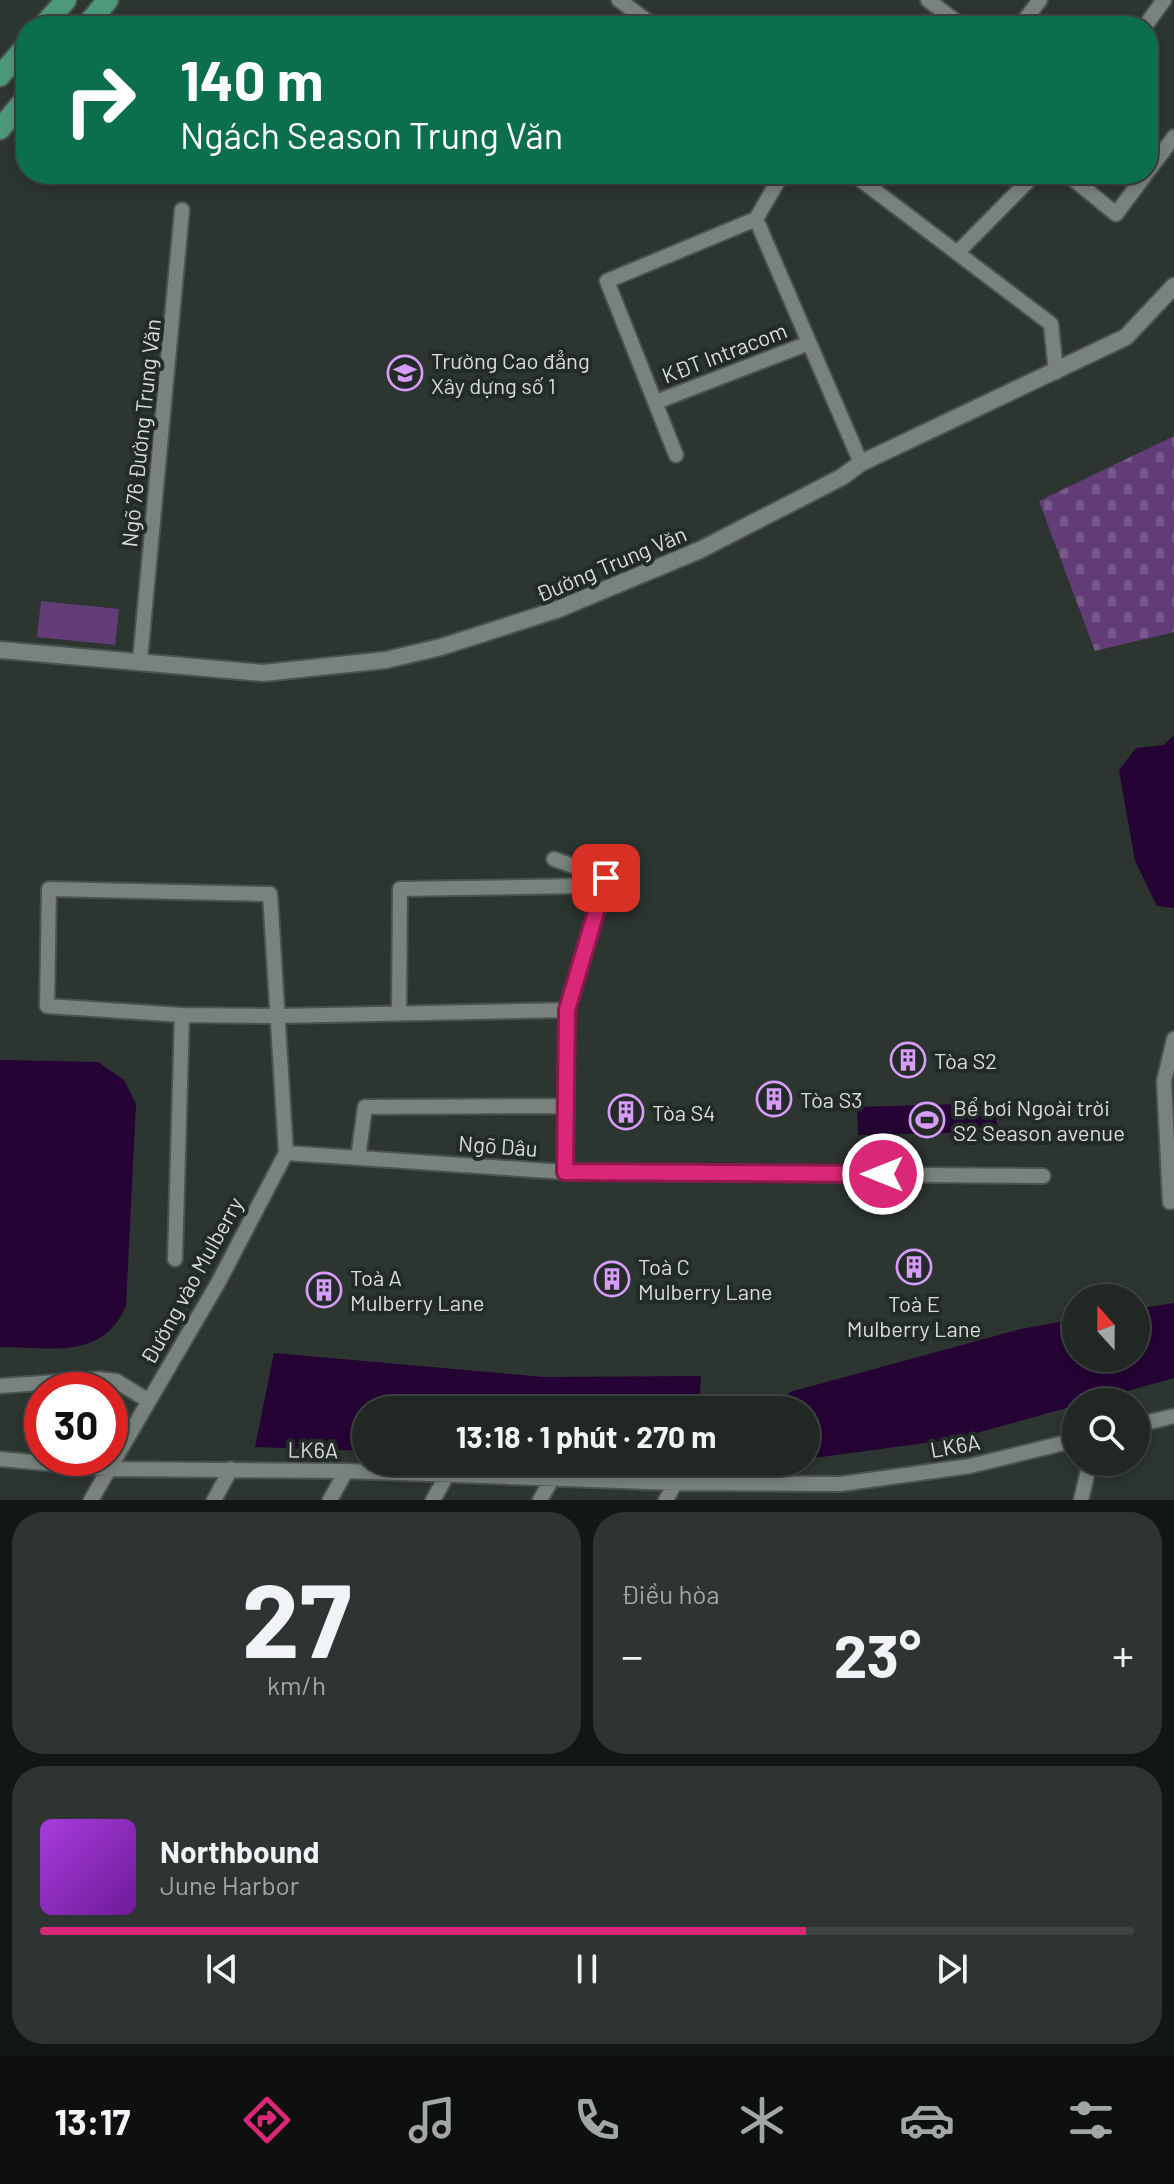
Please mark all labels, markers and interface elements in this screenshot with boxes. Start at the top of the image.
text: 140 m [180,45,324,112]
icon: right [48,48,152,152]
text: Ngách Season Trung Văn [180,113,563,156]
street label: KĐT Intracom [658,316,790,388]
street label: Ngõ 76 Đường Trung Văn [115,318,165,548]
place label: Trường Cao đẳng Xây dựng số 1 [431,347,590,398]
school or university icon: Trường Cao đẳng Xây dựng số 1 [386,354,424,392]
street label: Đường Trung Văn [532,520,690,606]
pin [572,844,640,912]
icon: arrive [584,856,628,900]
building icon: Tòa S2 [889,1041,927,1079]
place label: Tòa S2 [934,1047,997,1073]
building icon: Tòa S3 [755,1080,793,1118]
place label: Tòa S3 [800,1086,863,1112]
building icon: Tòa S4 [607,1093,645,1131]
place label: Bể bơi Ngoài trời S2 Season avenue [953,1094,1125,1145]
place label: Tòa S4 [652,1099,715,1125]
sports icon: Bể bơi Ngoài trời S2 Season avenue [908,1101,946,1139]
street label: Ngõ Dâu [458,1129,538,1161]
position arrow [841,1132,925,1216]
street label: Đường vào Mulberry [134,1192,248,1368]
building icon: Toà E Mulberry Lane [895,1248,933,1286]
place label: Toà C Mulberry Lane [638,1253,773,1304]
building icon: Toà C Mulberry Lane [593,1260,631,1298]
place label: Toà A Mulberry Lane [350,1264,485,1315]
building icon: Toà A Mulberry Lane [305,1271,343,1309]
north arrow [1062,1284,1150,1372]
map controls [1062,1284,1150,1476]
place label: Toà E Mulberry Lane [847,1290,981,1341]
speed limit sign: 30 [24,1372,128,1476]
button: search [1062,1388,1150,1476]
text: 13:18 · 1 phút · 270 m [456,1418,716,1454]
street label: LK6A [928,1428,982,1462]
street label: LK6A [287,1436,339,1462]
text: 27 [242,1554,351,1679]
text: Điều hòa [621,1578,719,1609]
text: 23° [834,1618,921,1690]
text: − [621,1628,643,1681]
text: + [1112,1628,1134,1681]
text: km/h [267,1669,326,1700]
text: Northbound [160,1833,319,1869]
text: June Harbor [160,1869,299,1900]
icon: previous [200,1947,244,1991]
icon: pause [565,1947,609,1991]
icon: next [930,1947,974,1991]
icon: directions [239,2092,295,2148]
icon: music [404,2092,460,2148]
icon: phone [569,2092,625,2148]
icon: climate [734,2092,790,2148]
icon: car [899,2092,955,2148]
icon: filters [1063,2092,1119,2148]
text: 13:17 [54,2099,130,2142]

